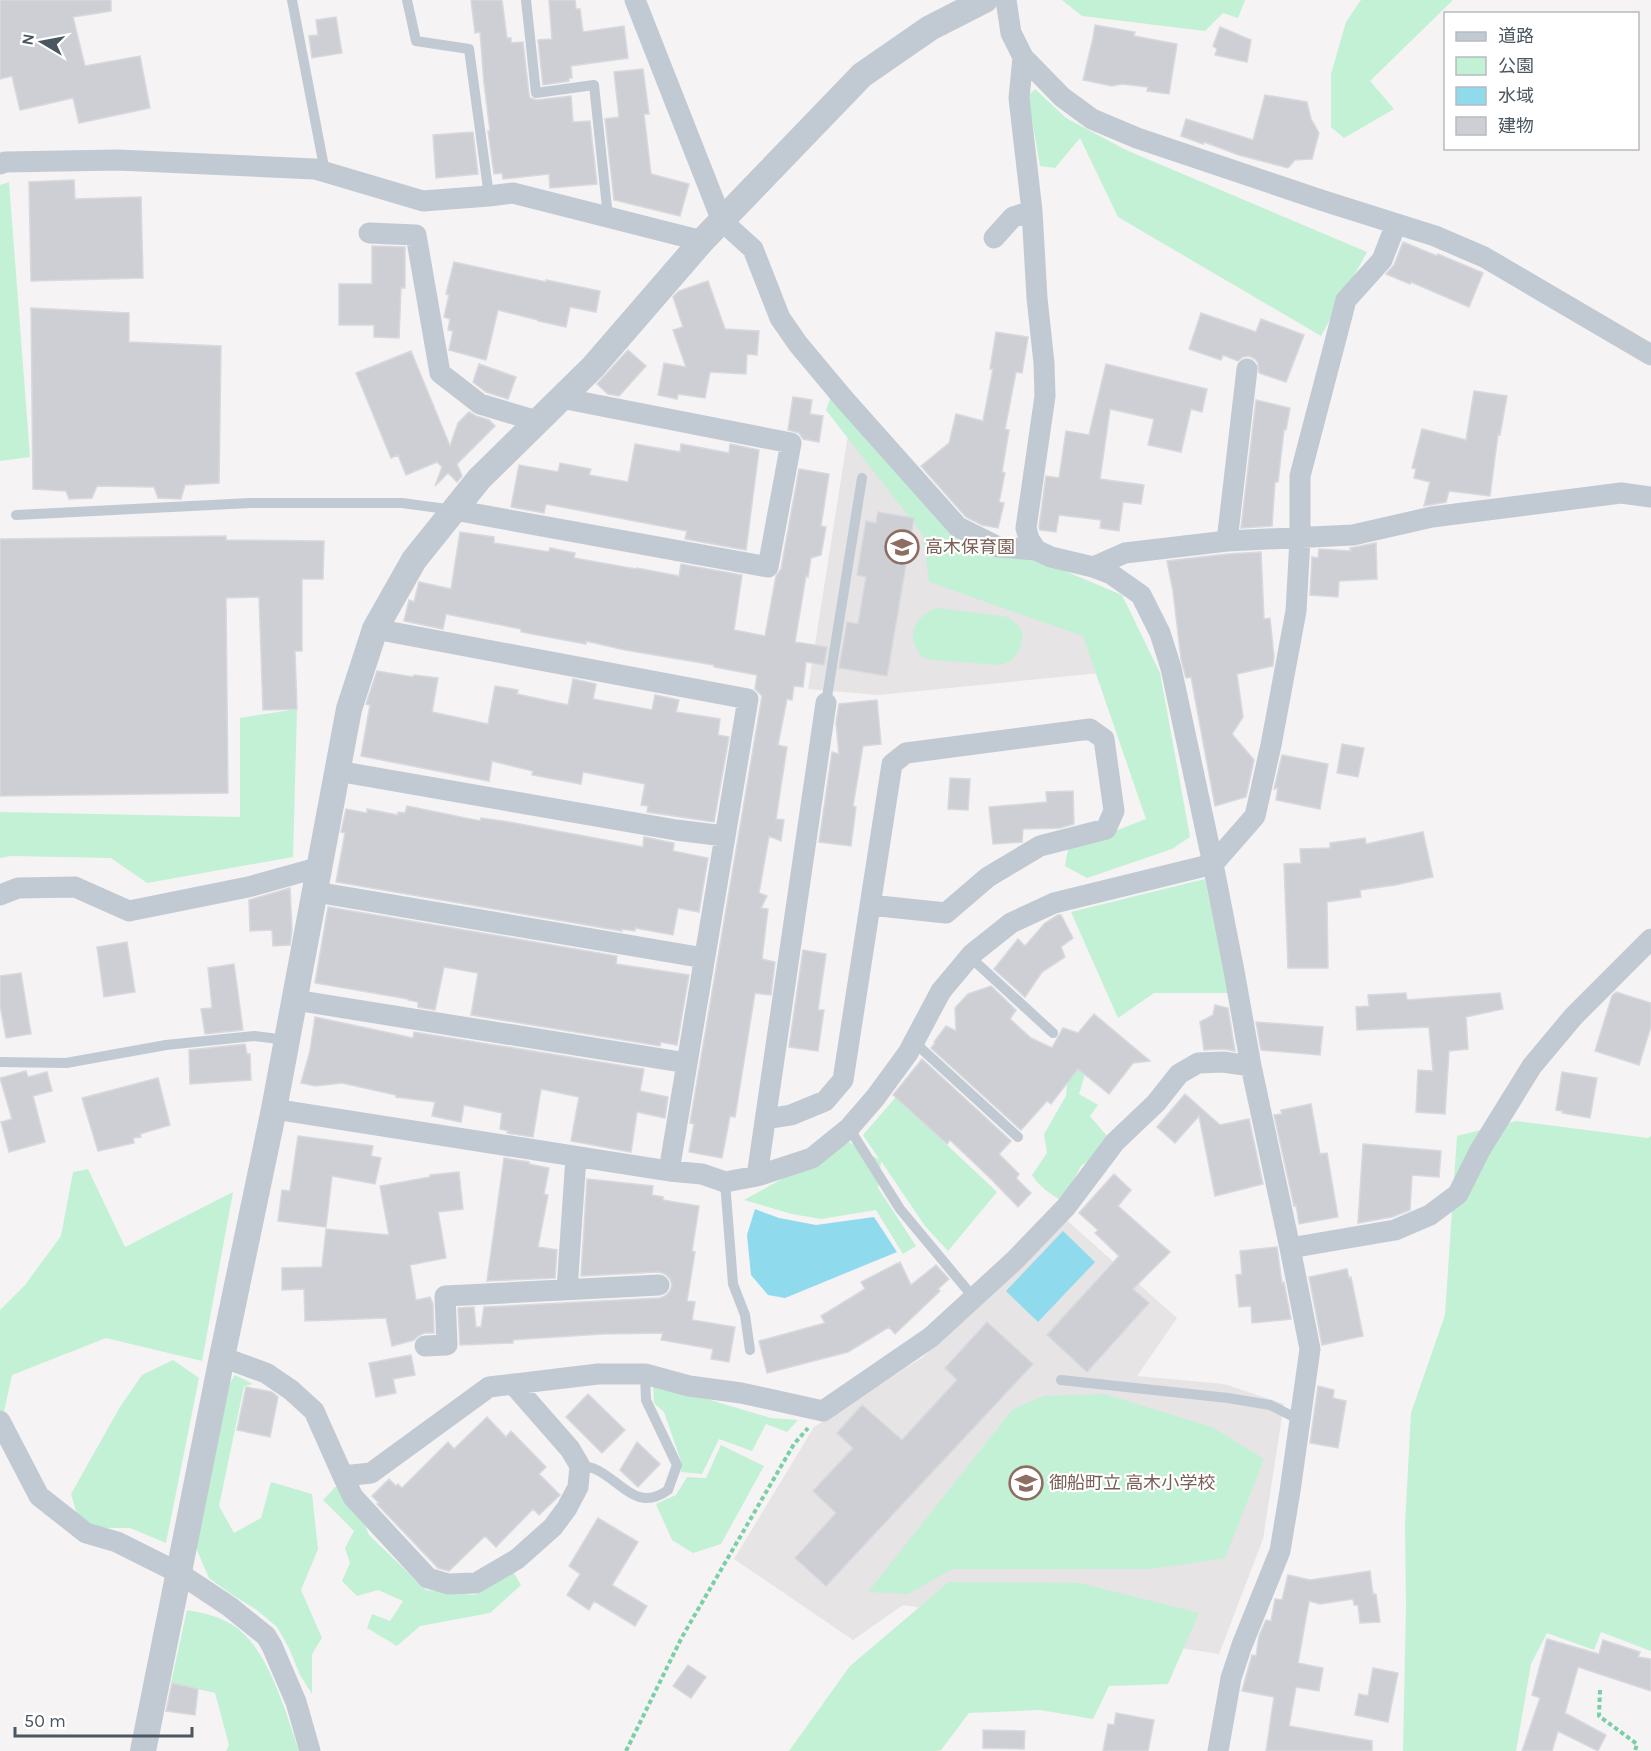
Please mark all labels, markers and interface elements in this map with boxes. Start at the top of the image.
north arrow [12,12,72,72]
legend [1444,12,1639,150]
text: 道路 [1498,25,1534,47]
text: N [17,32,38,47]
text: 公園 [1498,55,1534,77]
text: 水域 [1498,85,1534,107]
text: 建物 [1498,115,1534,137]
school or university icon: 高木保育園 [884,529,920,565]
place label: 高木保育園 [925,536,1015,558]
school or university icon: 御船町立 高木小学校 [1008,1465,1044,1501]
place label: 御船町立 高木小学校 [1049,1472,1215,1494]
scale bar [15,1700,192,1738]
text: 50 m [24,1710,66,1732]

